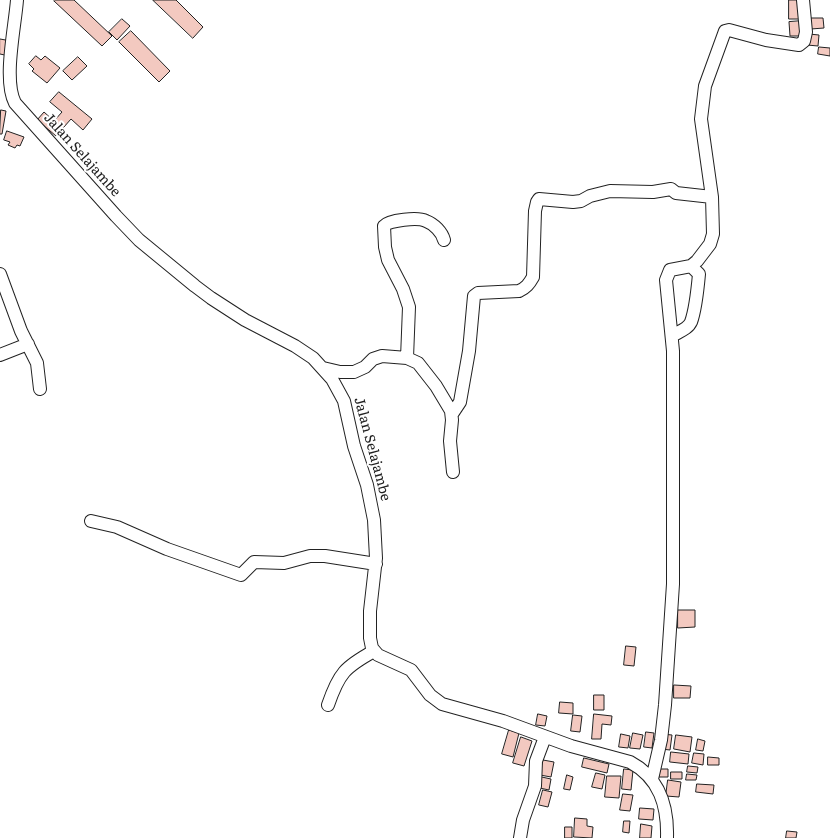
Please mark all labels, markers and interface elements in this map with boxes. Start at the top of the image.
street label: Jalan Selajambe [40,110,124,200]
street label: Jalan Selajambe [350,395,394,503]

